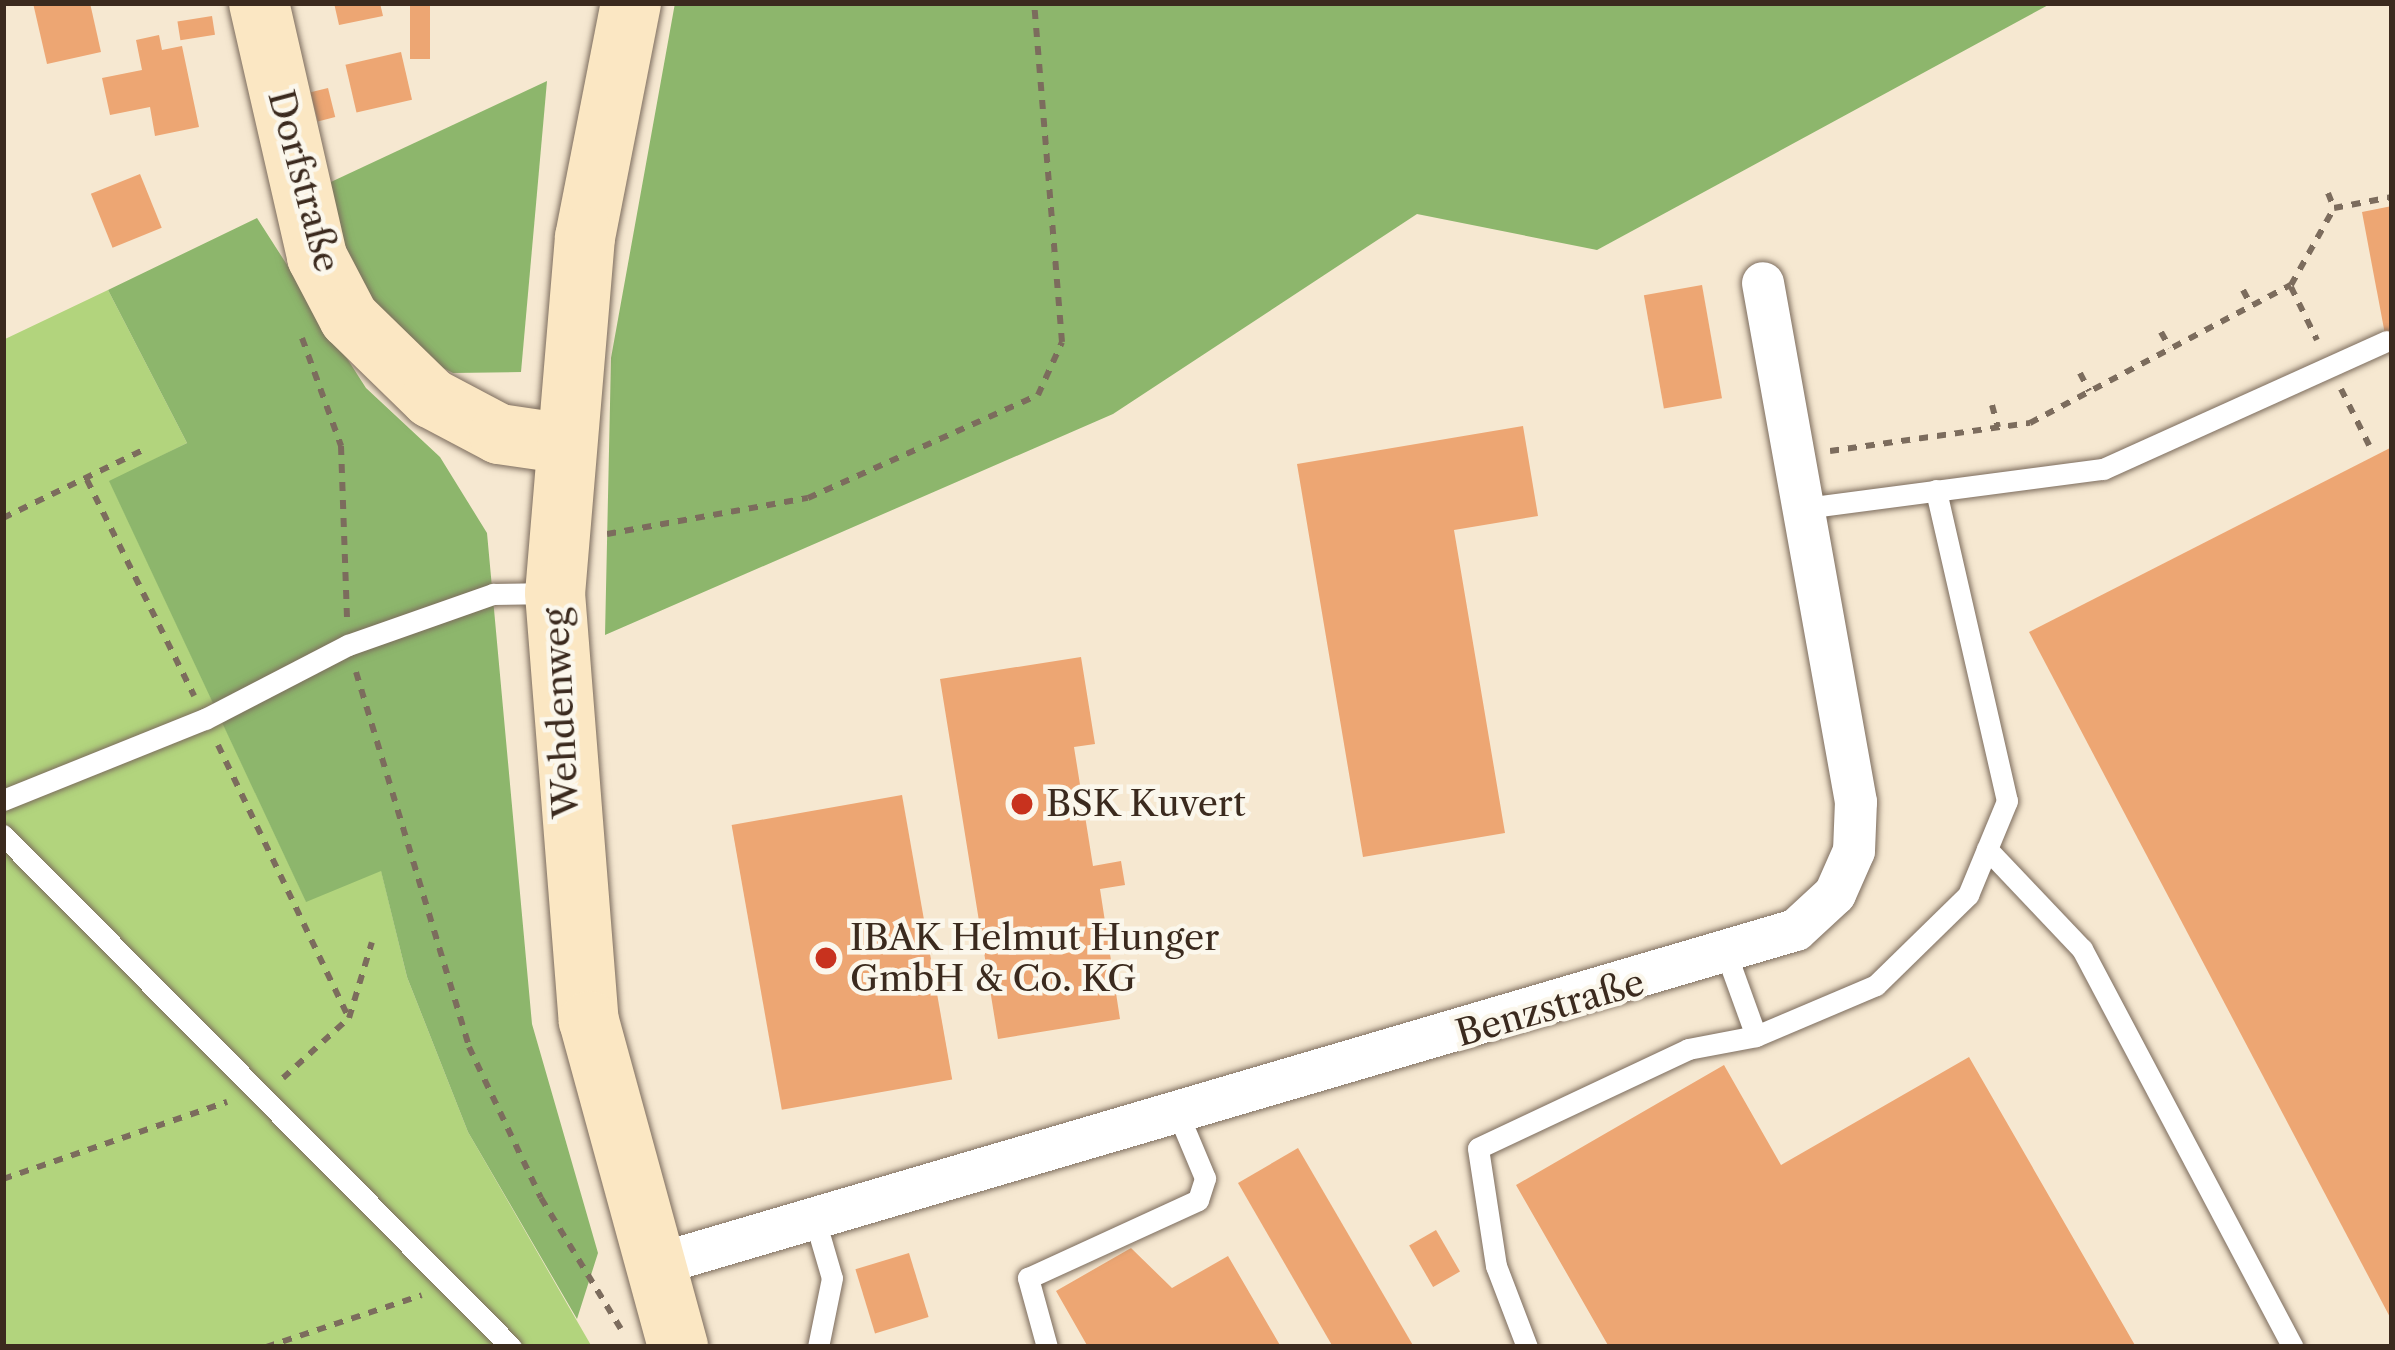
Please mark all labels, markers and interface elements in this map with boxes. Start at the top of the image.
street label: Dorfstraße [259,85,349,277]
street label: Wehdenweg [534,607,588,819]
place label: BSK Kuvert [1046,782,1247,826]
marker: BSK Kuvert [1009,791,1035,817]
place label: IBAK Helmut Hunger GmbH & Co. KG [850,915,1220,1000]
marker: IBAK Helmut Hunger GmbH & Co. KG [813,945,839,971]
street label: Benzstraße [1451,961,1649,1055]

